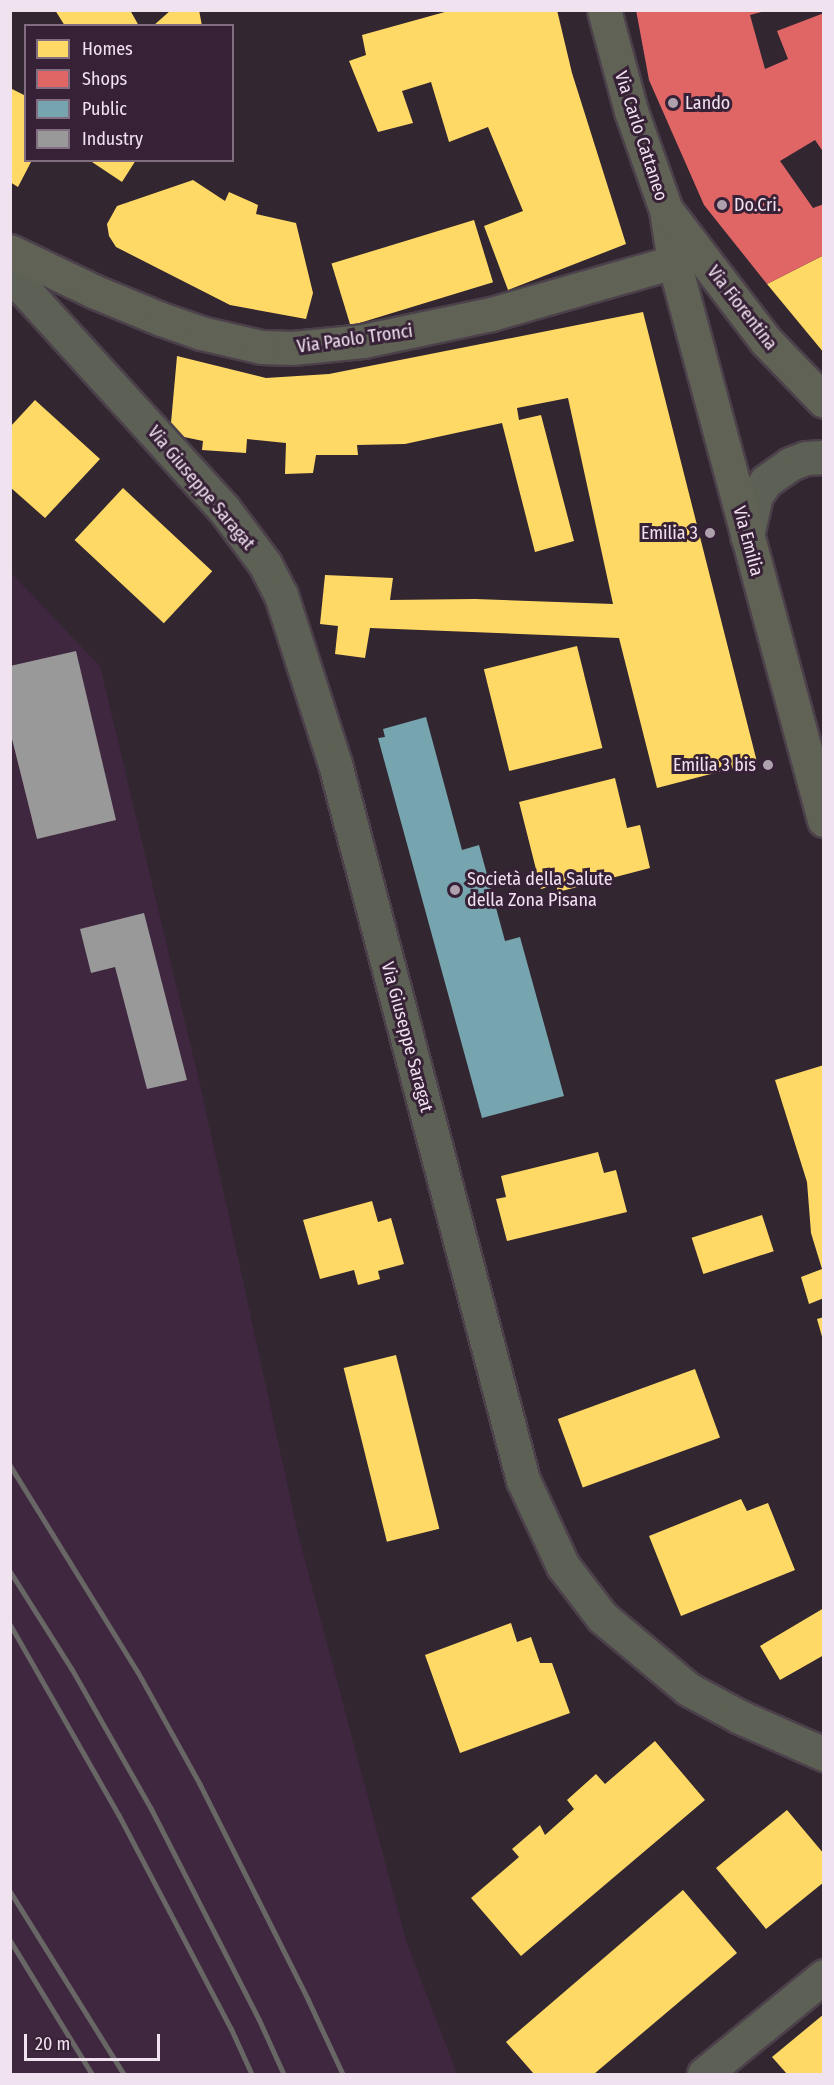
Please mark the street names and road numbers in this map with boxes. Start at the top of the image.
street label: Via Carlo Cattaneo [610,68,672,204]
street label: Via Fiorentina [702,262,782,354]
street label: Via Paolo Tronci [296,320,414,358]
street label: Via Giuseppe Saragat [143,422,259,554]
street label: Via Emilia [728,504,768,578]
street label: Via Giuseppe Saragat [377,959,437,1115]

